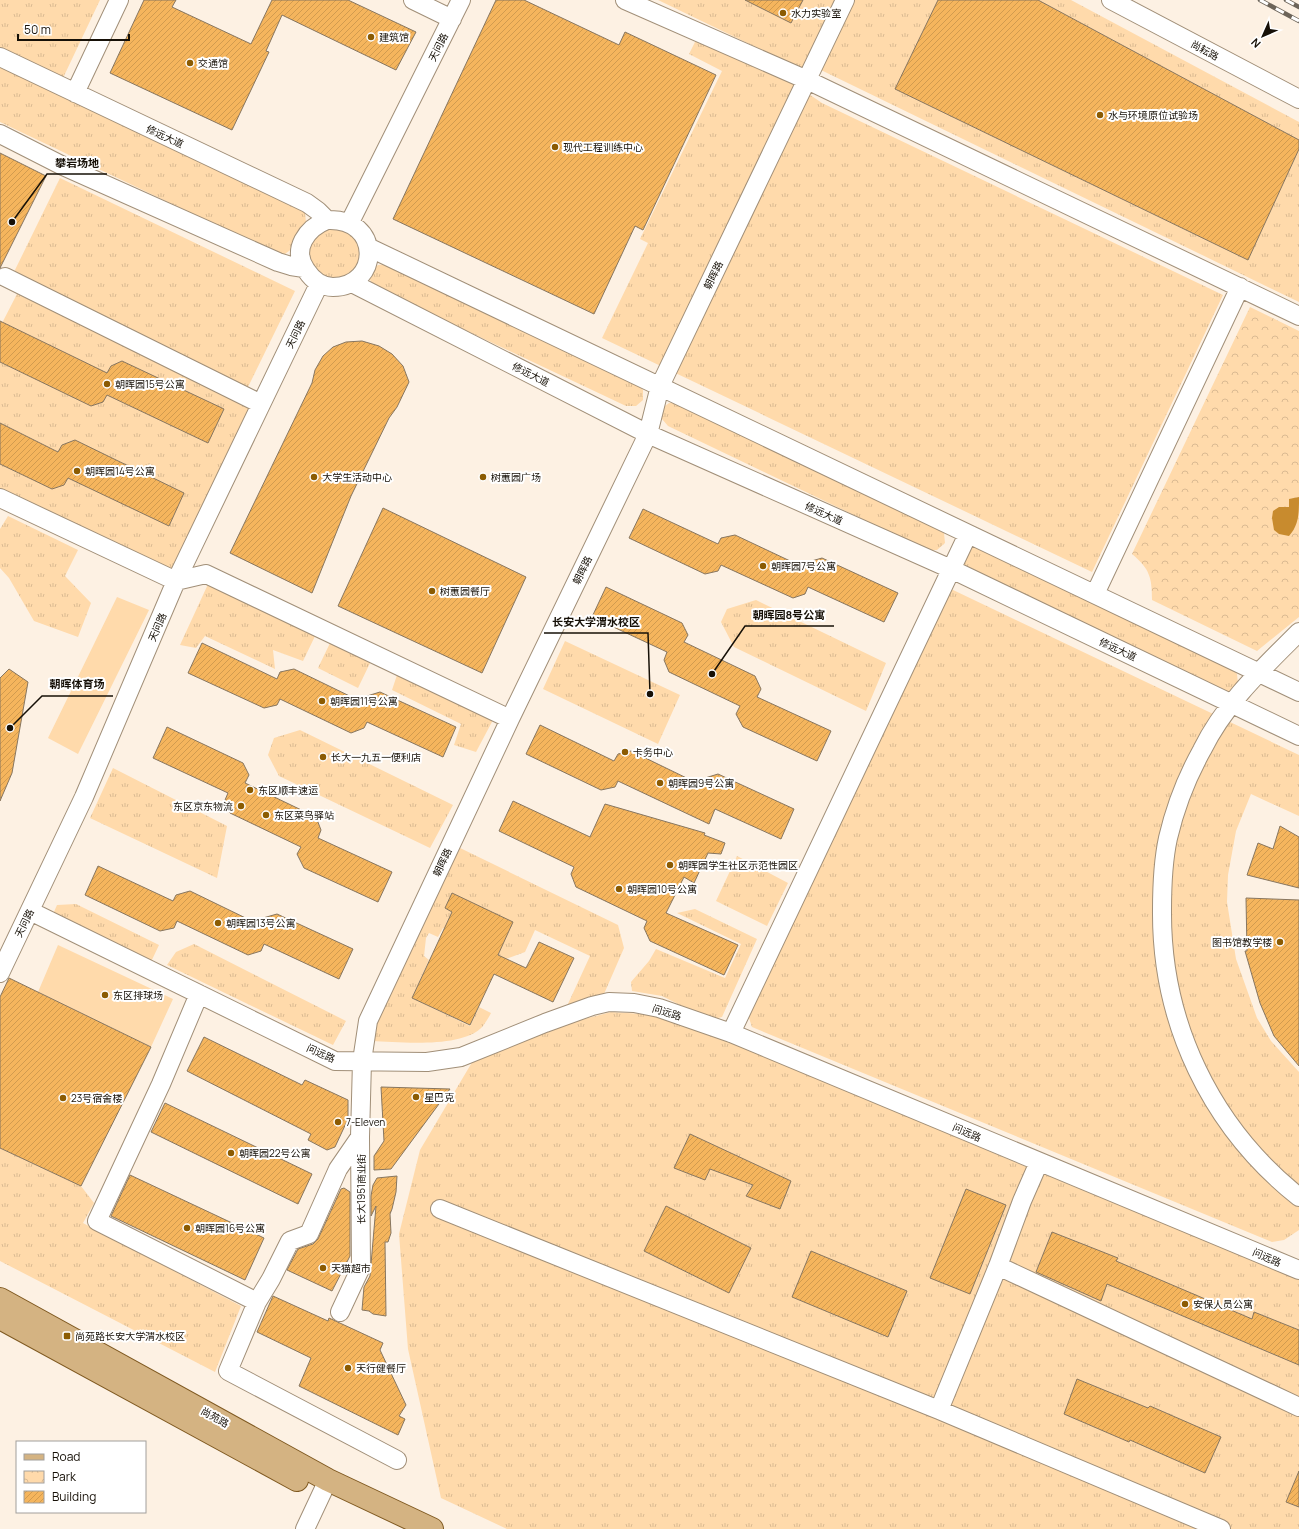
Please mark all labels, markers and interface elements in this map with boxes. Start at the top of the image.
place label: 水力实验室 [791,6,841,20]
marker: 水力实验室 [778,8,788,18]
scale bar [18,16,129,42]
north arrow [1243,16,1283,56]
text: 50 m [24,21,51,38]
place label: 建筑馆 [379,30,409,44]
street label: 天问路 [425,30,451,64]
marker: 建筑馆 [366,32,376,42]
text: N [1247,35,1264,52]
street label: 尚耘路 [1188,37,1222,63]
place label: 交通馆 [198,56,228,70]
marker: 交通馆 [185,58,195,68]
place label: 水与环境原位试验场 [1108,108,1198,122]
marker: 水与环境原位试验场 [1095,110,1105,120]
street label: 修远大道 [143,121,186,151]
place label: 现代工程训练中心 [563,140,643,154]
marker: 现代工程训练中心 [550,142,560,152]
callout: 攀岩场地 [47,151,107,174]
text: 攀岩场地 [55,155,99,170]
street label: 朝晖路 [700,258,726,292]
street label: 天问路 [282,317,308,351]
street label: 修远大道 [509,358,552,389]
place label: 朝晖园15号公寓 [115,377,185,391]
marker: 朝晖园15号公寓 [102,379,112,389]
place label: 朝晖园14号公寓 [85,464,155,478]
marker: 朝晖园14号公寓 [72,466,82,476]
place label: 大学生活动中心 [322,470,392,484]
place label: 树蕙园广场 [491,470,541,484]
marker: 大学生活动中心 [309,472,319,482]
marker: 树蕙园广场 [478,472,488,482]
street label: 修远大道 [802,498,845,528]
street label: 朝晖路 [569,553,595,587]
place label: 朝晖园7号公寓 [771,559,836,573]
marker: 朝晖园7号公寓 [758,561,768,571]
place label: 树蕙园餐厅 [440,584,490,598]
marker: 树蕙园餐厅 [427,586,437,596]
callout: 朝晖园8号公寓 [745,603,834,626]
text: 朝晖园8号公寓 [753,607,825,622]
street label: 天问路 [145,610,169,644]
callout: 长安大学渭水校区 [544,610,648,633]
text: 长安大学渭水校区 [552,614,640,629]
street label: 修远大道 [1096,634,1139,664]
callout: 朝晖体育场 [42,673,113,696]
text: 朝晖体育场 [50,676,105,691]
place label: 朝晖园11号公寓 [330,694,398,708]
marker: 朝晖园11号公寓 [317,696,327,706]
place label: 卡务中心 [633,745,673,759]
marker: 卡务中心 [620,747,630,757]
place label: 长大一九五一便利店 [331,750,421,764]
marker: 长大一九五一便利店 [318,752,328,762]
place label: 朝晖园9号公寓 [668,776,734,790]
marker: 朝晖园9号公寓 [655,778,665,788]
place label: 东区顺丰速运 [258,783,318,797]
marker: 东区顺丰速运 [245,785,255,795]
place label: 东区京东物流 [173,799,233,813]
marker: 东区京东物流 [236,801,246,811]
place label: 东区菜鸟驿站 [274,808,334,822]
marker: 东区菜鸟驿站 [261,810,271,820]
street label: 朝晖路 [429,845,455,879]
place label: 朝晖园学生社区示范性园区 [678,858,798,872]
marker: 朝晖园学生社区示范性园区 [665,860,675,870]
place label: 朝晖园10号公寓 [627,882,697,896]
marker: 朝晖园10号公寓 [614,884,624,894]
street label: 天问路 [11,906,37,940]
place label: 朝晖园13号公寓 [226,916,295,930]
marker: 朝晖园13号公寓 [213,918,223,928]
place label: 图书馆教学楼 [1212,935,1272,949]
marker: 图书馆教学楼 [1275,937,1285,947]
place label: 东区排球场 [113,988,163,1002]
marker: 东区排球场 [100,990,110,1000]
street label: 问远路 [651,1001,683,1023]
street label: 问远路 [304,1041,338,1065]
place label: 星巴克 [424,1090,454,1104]
place label: 23号宿舍楼 [71,1091,122,1105]
marker: 星巴克 [411,1092,421,1102]
marker: 23号宿舍楼 [58,1093,68,1103]
place label: 7-Eleven [346,1115,385,1129]
marker: 7-Eleven [333,1117,343,1127]
street label: 问远路 [950,1120,984,1144]
place label: 朝晖园22号公寓 [239,1146,310,1160]
marker: 朝晖园22号公寓 [226,1148,236,1158]
street label: 长大1951商业街 [354,1154,368,1224]
place label: 朝晖园16号公寓 [195,1221,265,1235]
marker: 朝晖园16号公寓 [182,1223,192,1233]
street label: 问远路 [1250,1245,1284,1269]
place label: 天猫超市 [331,1261,371,1275]
marker: 天猫超市 [318,1263,328,1273]
place label: 安保人员公寓 [1193,1297,1253,1311]
marker: 安保人员公寓 [1180,1299,1190,1309]
place label: 尚苑路长安大学渭水校区 [75,1329,185,1343]
marker: 尚苑路长安大学渭水校区 [62,1331,72,1341]
place label: 天行健餐厅 [356,1361,406,1375]
marker: 天行健餐厅 [343,1363,353,1373]
street label: 尚苑路 [198,1404,232,1430]
legend [16,1441,146,1513]
text: Road [52,1448,80,1465]
text: Park [52,1468,77,1485]
text: Building [52,1488,96,1505]

